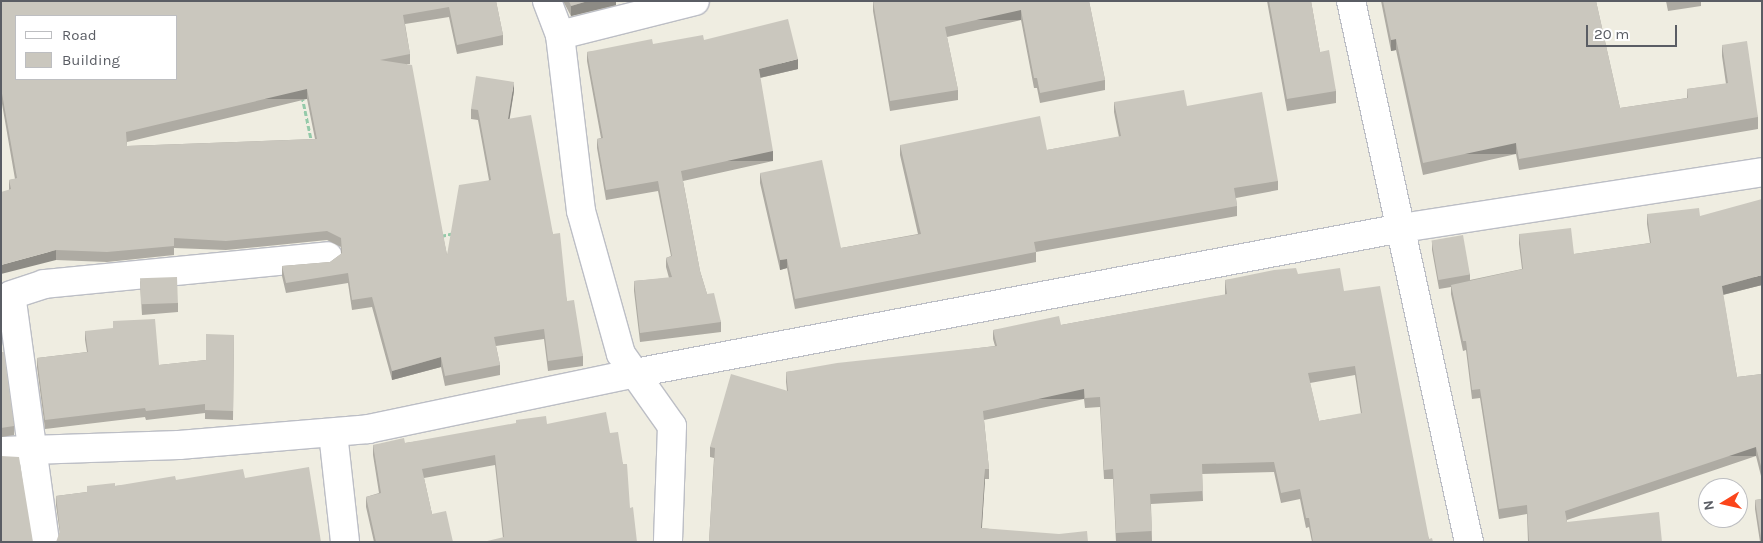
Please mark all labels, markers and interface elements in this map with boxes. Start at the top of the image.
legend [15,15,178,80]
scale bar [1588,15,1679,47]
text: 20 m [1594,25,1629,43]
text: Road [62,26,97,44]
text: Building [62,51,120,69]
north arrow [1698,478,1748,528]
text: N [1699,499,1718,512]

